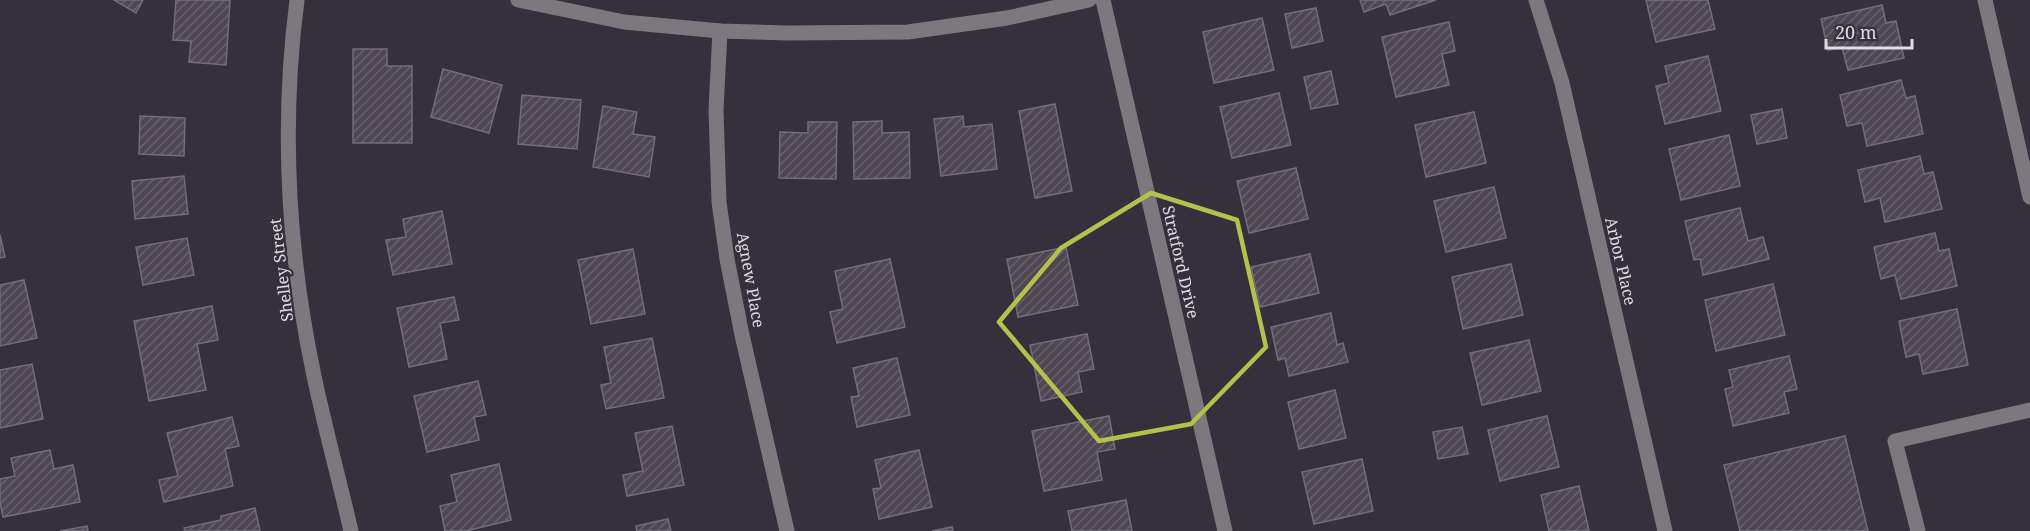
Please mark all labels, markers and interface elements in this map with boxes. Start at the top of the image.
scale bar [1826,12,1912,50]
text: 20 m [1835,20,1877,44]
street label: Stratford Drive [1157,204,1205,320]
street label: Arbor Place [1600,215,1642,307]
street label: Shelley Street [264,217,298,323]
street label: Agnew Place [732,231,770,329]

